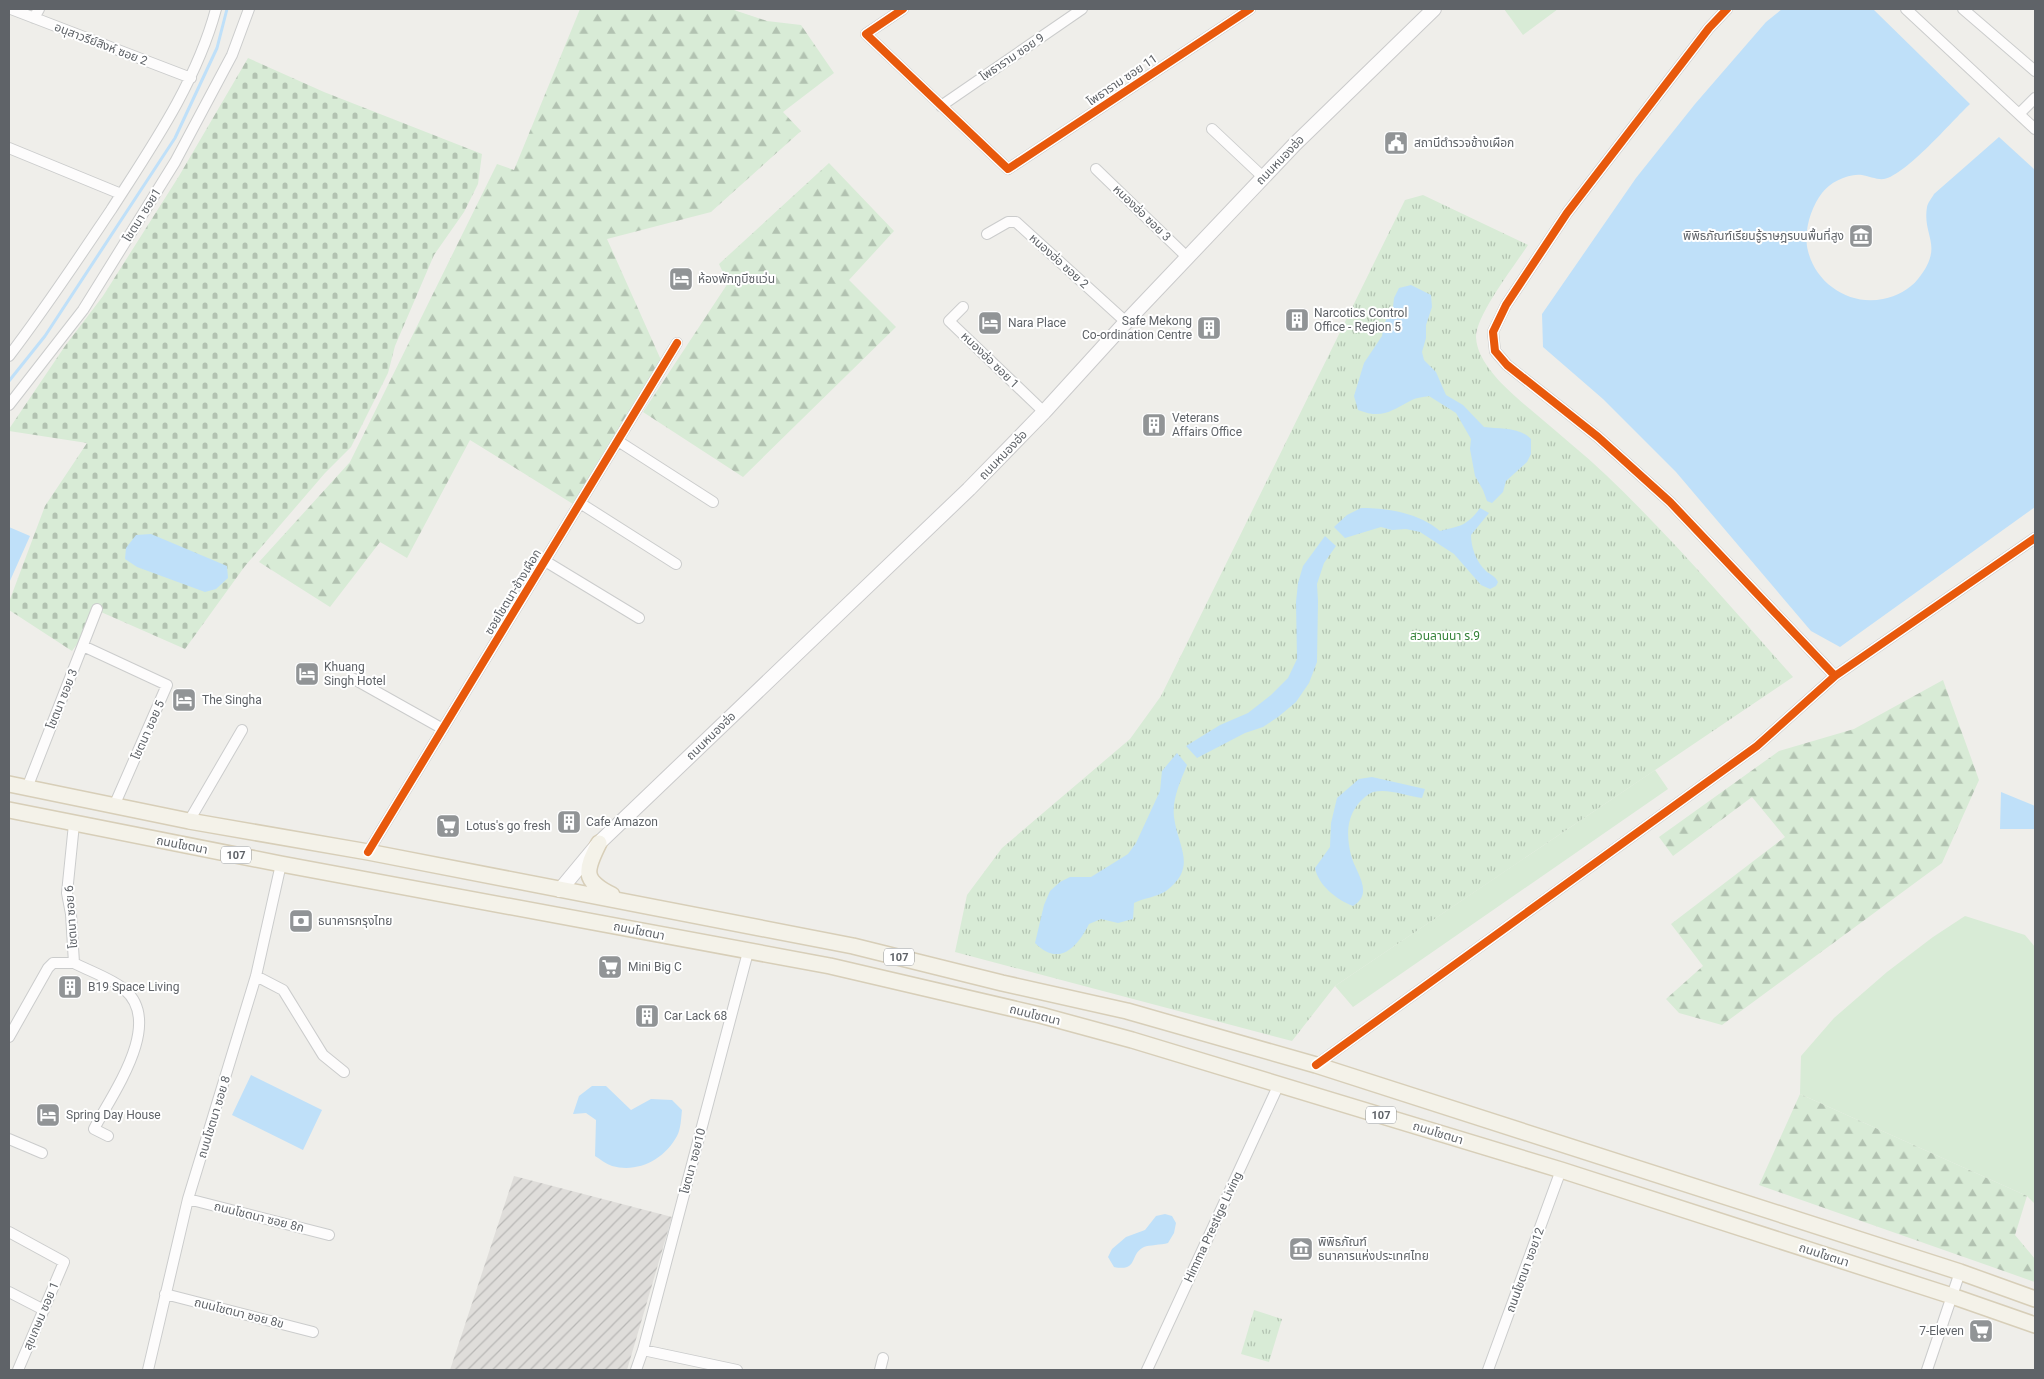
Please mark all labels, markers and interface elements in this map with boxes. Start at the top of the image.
street label: อนุสาวรีย์สิงห์ ซอย 2 [52,20,150,68]
street label: โพธาราม ซอย 9 [977,30,1047,84]
street label: โพธาราม ซอย 11 [1084,51,1160,109]
public building icon: สถานีตำรวจช้างเผือก [1383,130,1409,156]
street label: ถนนหนองฮ่อ [1253,132,1307,188]
place label: สถานีตำรวจช้างเผือก [1414,136,1514,150]
street label: หนองฮ่อ ซอย 3 [1110,182,1174,244]
street label: โชตนา ซอย1 [120,186,164,244]
museum icon: พิพิธภัณฑ์เรียนรู้ราษฎรบนพื้นที่สูง [1848,223,1874,249]
place label: พิพิธภัณฑ์เรียนรู้ราษฎรบนพื้นที่สูง [1683,227,1844,243]
street label: หนองฮ่อ ซอย 2 [1027,231,1092,291]
hotel icon: ห้องพักทูบีซแว่น [668,266,694,292]
place label: ห้องพักทูบีซแว่น [698,272,775,286]
place label: Narcotics Control Office - Region 5 [1314,306,1407,334]
building icon: Narcotics Control Office - Region 5 [1284,307,1310,333]
hotel icon: Nara Place [977,310,1003,336]
place label: Safe Mekong Co-ordination Centre [1082,314,1192,342]
building icon: Safe Mekong Co-ordination Centre [1196,315,1222,341]
place label: Nara Place [1008,316,1066,330]
street label: หนองฮ่อ ซอย 1 [958,329,1022,391]
place label: Veterans Affairs Office [1172,411,1242,439]
building icon: Veterans Affairs Office [1141,412,1167,438]
street label: ถนนหนองฮ่อ [976,427,1030,483]
street label: ซอยโชตนา-ช้างเผือก [482,547,544,637]
park label: สวนลานนา ร.9 [1410,629,1480,643]
place label: Khuang Singh Hotel [324,660,386,688]
hotel icon: Khuang Singh Hotel [294,661,320,687]
street label: โชตนา ซอย 3 [44,667,80,731]
hotel icon: The Singha [171,687,197,713]
place label: The Singha [202,693,262,707]
street label: โชตนา ซอย 5 [129,698,167,762]
street label: ถนนหนองฮ่อ [683,709,739,763]
building icon: Cafe Amazon [556,809,582,835]
supermarket icon: Lotus's go fresh [435,813,461,839]
place label: Cafe Amazon [586,815,658,829]
place label: Lotus's go fresh [466,819,551,833]
street label: ถนนโชตนา [155,833,209,857]
road number: 107 [221,846,251,864]
street label: โชตนา ซอย 6 [62,885,80,949]
bank icon: ธนาคารกรุงไทย [288,908,314,934]
place label: ธนาคารกรุงไทย [318,914,392,928]
street label: ถนนโชตนา [612,919,666,943]
road number: 107 [884,949,914,966]
supermarket icon: Mini Big C [597,954,623,980]
place label: Mini Big C [628,960,682,974]
building icon: B19 Space Living [57,974,83,1000]
place label: B19 Space Living [88,980,179,994]
street label: ถนนโชตนา [1008,1002,1062,1028]
building icon: Car Lack 68 [634,1003,660,1029]
place label: Car Lack 68 [664,1009,727,1023]
street label: ถนนโชตนา ซอย 8 [195,1074,233,1160]
hotel icon: Spring Day House [35,1102,61,1128]
road number: 107 [1366,1106,1396,1124]
place label: Spring Day House [66,1108,161,1122]
street label: ถนนโชตนา [1411,1119,1465,1147]
street label: โชตนา ซอย10 [678,1127,709,1195]
street label: Himma Prestige Living [1181,1169,1245,1285]
street label: ถนนโชตนา ซอย 8ก [212,1199,306,1235]
street label: ถนนโชตนา ซอย12 [1503,1226,1547,1314]
place label: พิพิธภัณฑ์ ธนาคารแห่งประเทศไทย [1318,1235,1429,1263]
museum icon: พิพิธภัณฑ์ ธนาคารแห่งประเทศไทย [1288,1236,1314,1262]
street label: ถนนโชตนา [1797,1240,1851,1270]
street label: สุขเกษม ซอย 1 [20,1280,62,1352]
street label: ถนนโชตนา ซอย 8ข [193,1295,285,1331]
supermarket icon: 7-Eleven [1968,1318,1994,1344]
place label: 7-Eleven [1919,1324,1964,1338]

